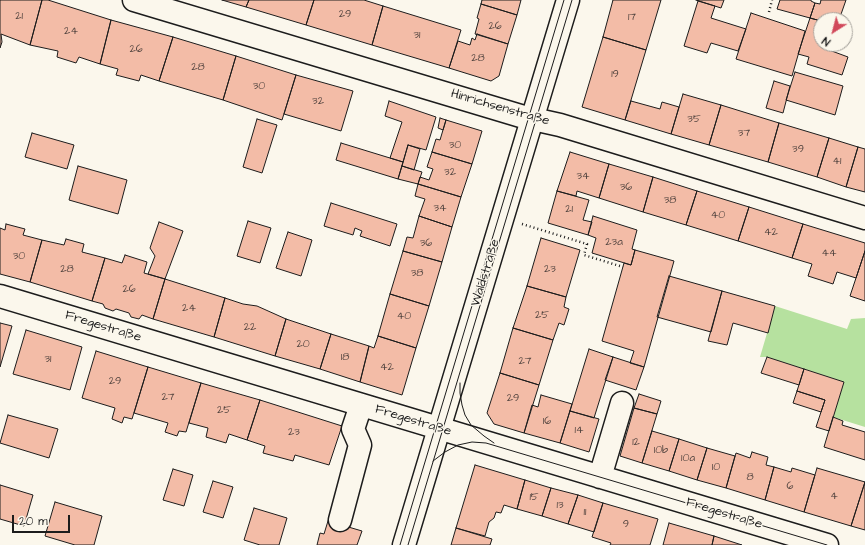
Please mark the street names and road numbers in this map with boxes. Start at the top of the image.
street label: Hinrichsenstraße [449,86,551,130]
street label: Waldstraße [468,238,504,308]
street label: Fregestraße [63,308,143,346]
street label: Fregestraße [373,402,453,440]
street label: Fregestraße [684,495,764,533]

